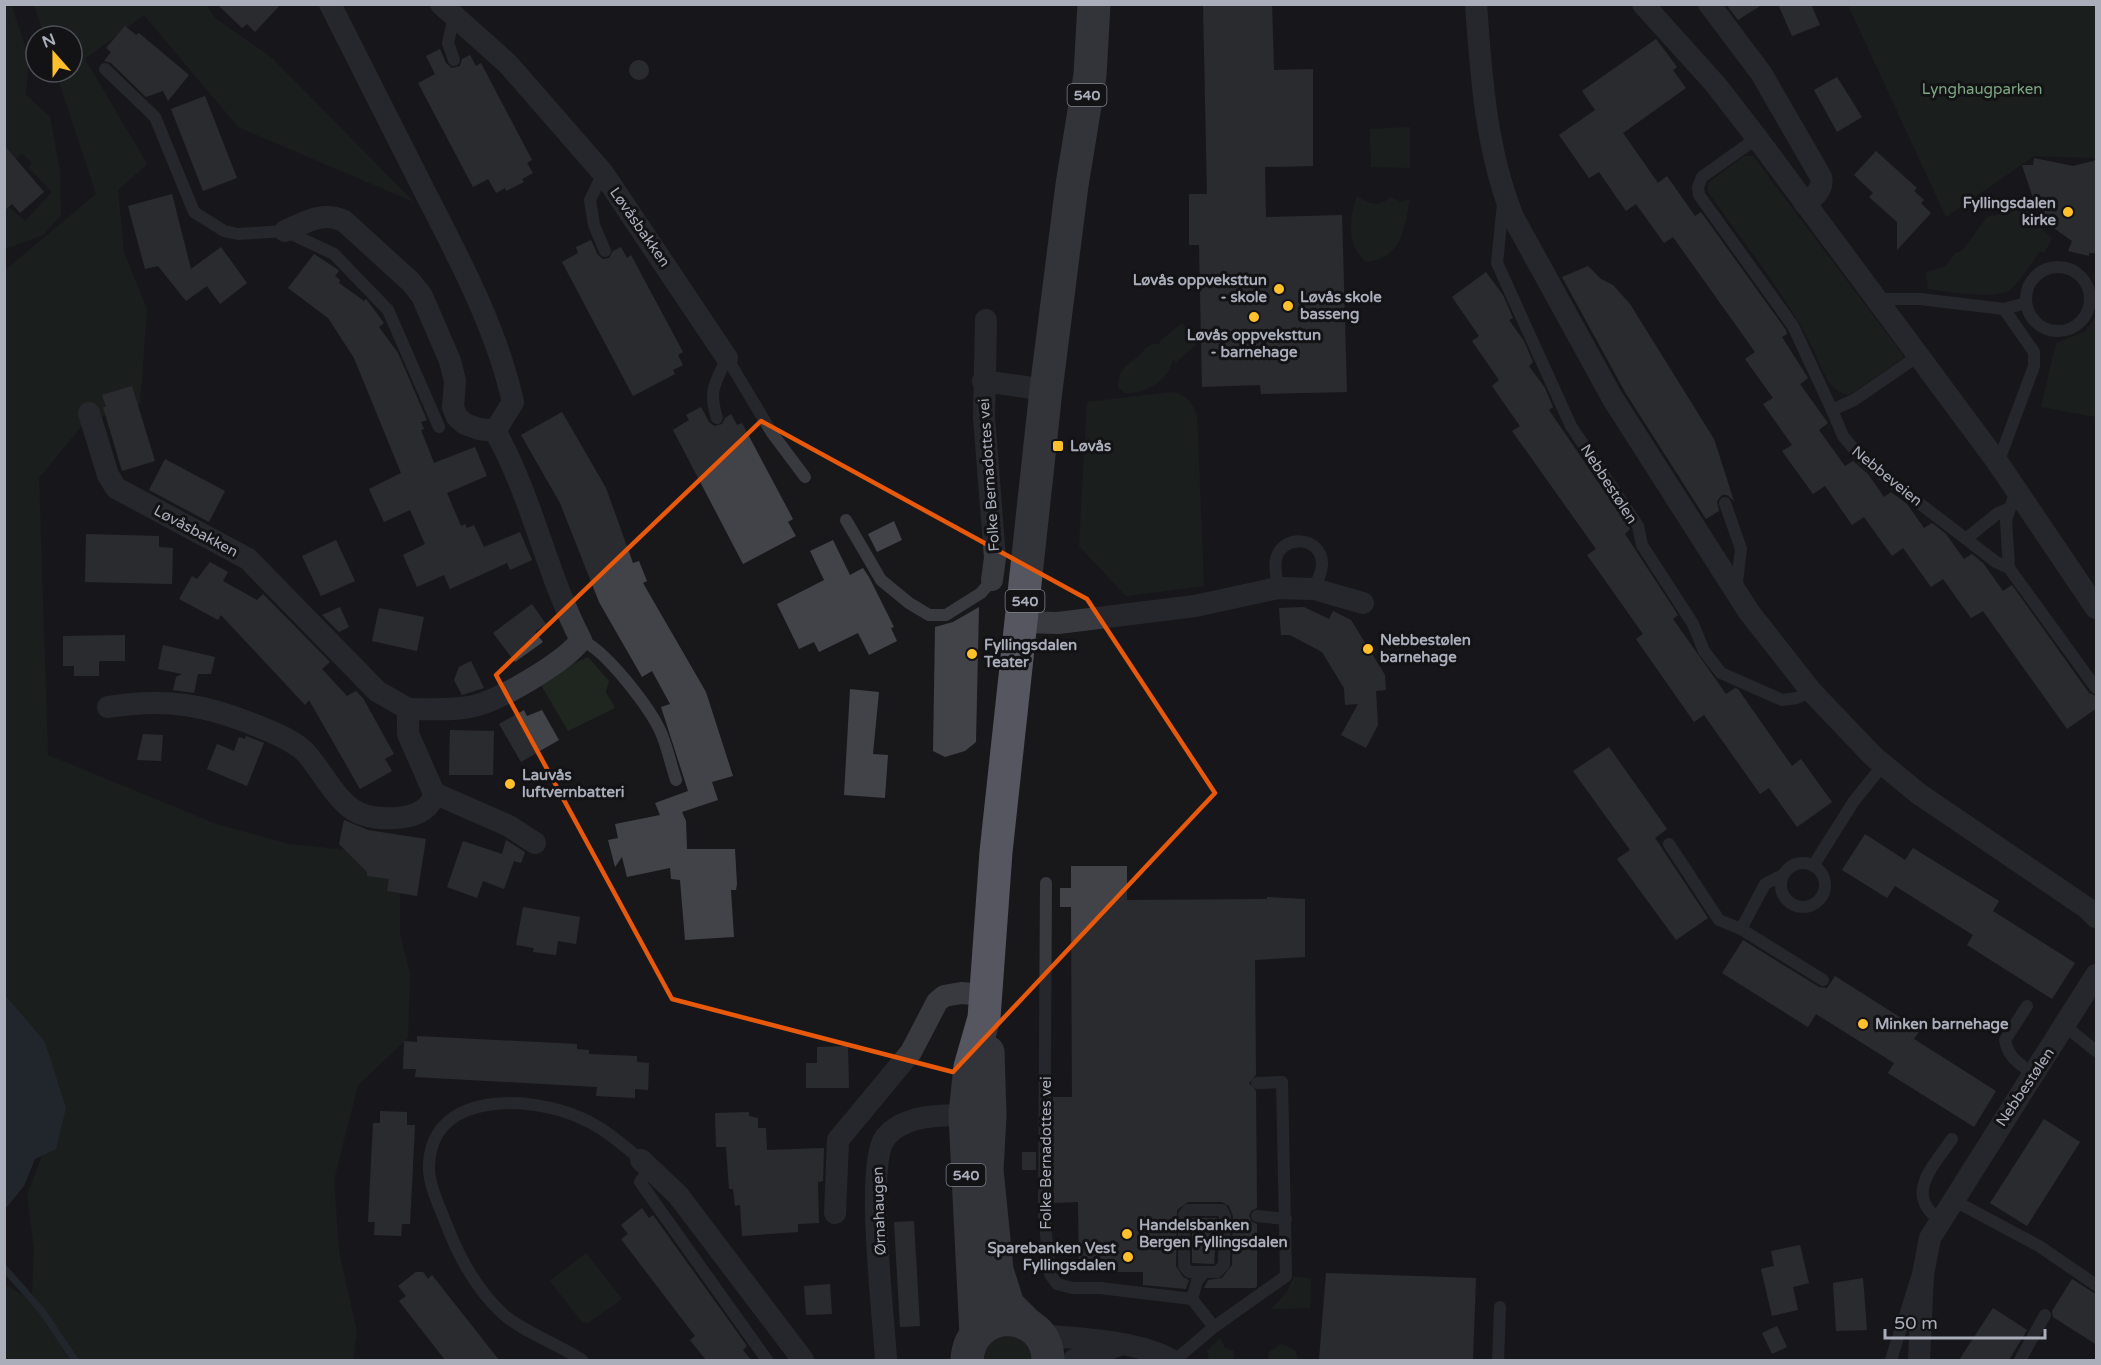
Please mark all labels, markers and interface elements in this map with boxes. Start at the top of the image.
north arrow [24,24,84,84]
text: N [39,29,59,53]
park label: Lynghaugparken [1922,80,2042,98]
road number: 540 [1068,84,1106,106]
street label: Løvåsbakken [606,184,674,270]
place label: Fyllingsdalen kirke [1963,194,2057,229]
marker: Fyllingsdalen kirke [2061,205,2075,219]
place label: Løvås oppveksttun - skole [1133,271,1268,306]
marker: Løvås oppveksttun - skole [1272,282,1286,296]
place label: Løvås skole basseng [1300,288,1382,324]
marker: Løvås skole basseng [1281,299,1295,313]
marker: Løvås oppveksttun - barnehage [1247,310,1261,324]
place label: Løvås oppveksttun - barnehage [1187,326,1321,362]
street label: Folke Bernadottes vei [975,398,1003,552]
place label: Løvås [1070,437,1111,455]
marker: Løvås [1051,439,1065,453]
street label: Nebbestølen [1577,441,1641,527]
street label: Nebbeveien [1848,442,1926,510]
street label: Løvåsbakken [151,501,241,561]
road number: 540 [1006,590,1044,612]
place label: Nebbestølen barnehage [1380,631,1471,667]
place label: Fyllingsdalen Teater [983,636,1077,671]
marker: Nebbestølen barnehage [1361,642,1375,656]
marker: Fyllingsdalen Teater [965,647,979,661]
place label: Lauvås luftvernbatteri [522,766,624,801]
marker: Lauvås luftvernbatteri [503,777,517,791]
place label: Minken barnehage [1875,1015,2009,1034]
marker: Minken barnehage [1856,1017,1870,1031]
street label: Nebbestølen [1992,1044,2058,1130]
street label: Folke Bernadottes vei [1037,1076,1055,1230]
road number: 540 [946,1164,986,1186]
street label: Ørnahaugen [868,1166,890,1256]
place label: Handelsbanken Bergen Fyllingsdalen [1139,1216,1288,1252]
marker: Handelsbanken Bergen Fyllingsdalen [1120,1227,1134,1241]
place label: Sparebanken Vest Fyllingsdalen [987,1239,1116,1275]
marker: Sparebanken Vest Fyllingsdalen [1121,1250,1135,1264]
scale bar [1885,1302,2046,1340]
text: 50 m [1894,1312,1938,1334]

